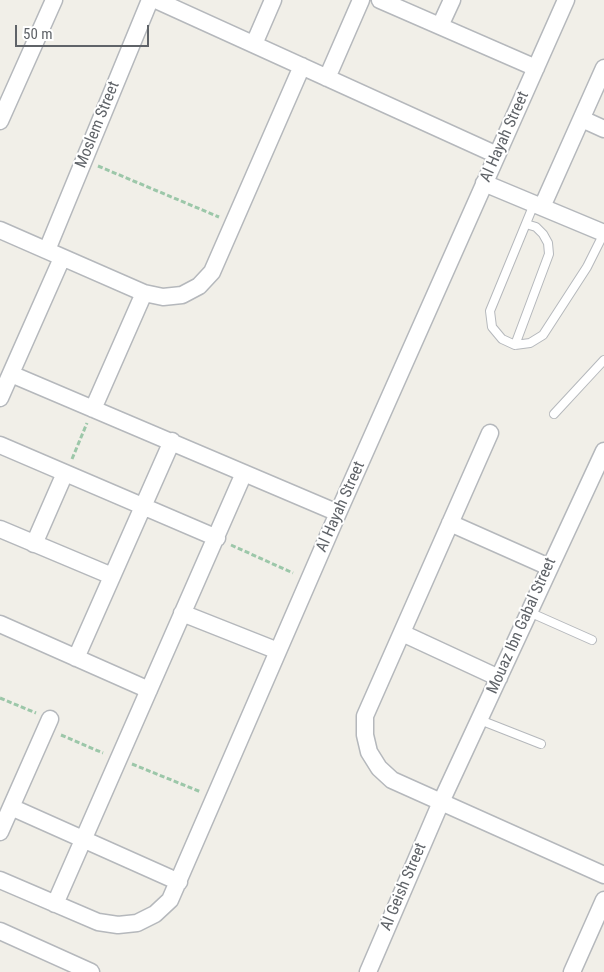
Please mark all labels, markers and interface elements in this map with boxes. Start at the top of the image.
scale bar [18,15,151,47]
text: 50 m [23,25,53,43]
street label: Moslem Street [72,79,124,171]
street label: Al Hayah Street [476,89,534,185]
street label: Al Hayah Street [312,459,370,555]
street label: Mouaz Ibn Gabal Street [483,555,561,697]
street label: Al Geish Street [377,840,431,934]

